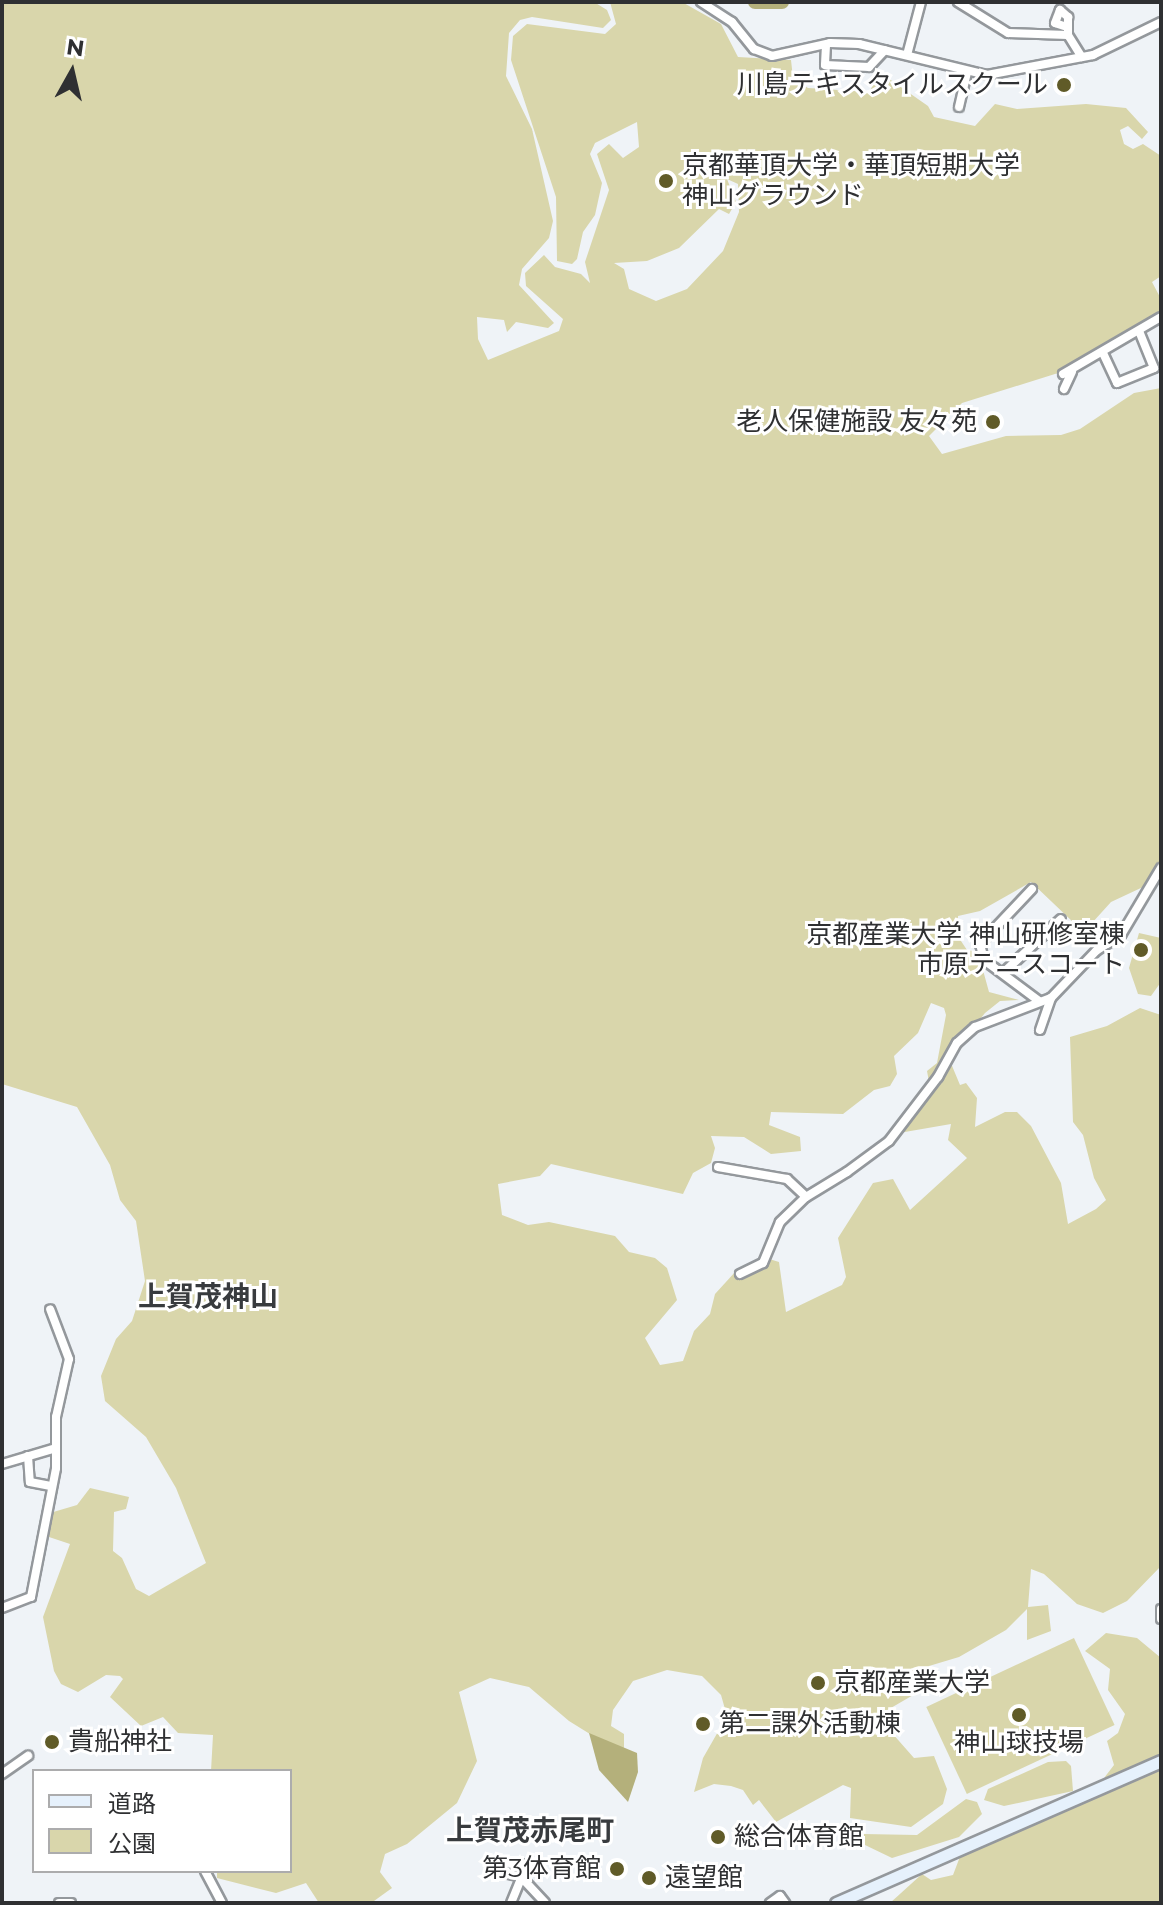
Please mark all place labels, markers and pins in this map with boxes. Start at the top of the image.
place label: 川島テキスタイルスクール [736,69,1048,101]
marker: 川島テキスタイルスクール [1055,76,1073,94]
place label: 京都華頂大学・華頂短期大学 神山グラウンド [682,150,1020,212]
marker: 京都華頂大学・華頂短期大学 神山グラウンド [657,172,675,190]
place label: 老人保健施設 友々苑 [736,406,977,438]
marker: 老人保健施設 友々苑 [984,413,1002,431]
place label: 京都産業大学 神山研修室棟 市原テニスコート [806,919,1125,980]
marker: 京都産業大学 神山研修室棟 市原テニスコート [1132,941,1150,959]
place label: 京都産業大学 [834,1667,990,1699]
marker: 京都産業大学 [809,1674,827,1692]
marker: 神山球技場 [1010,1706,1028,1724]
place label: 第二課外活動棟 [719,1708,901,1740]
marker: 第二課外活動棟 [694,1715,712,1733]
place label: 貴船神社 [68,1726,172,1758]
place label: 神山球技場 [954,1727,1084,1759]
marker: 貴船神社 [43,1733,61,1751]
place label: 総合体育館 [734,1821,864,1853]
marker: 総合体育館 [709,1828,727,1846]
place label: 第3体育館 [482,1853,601,1885]
marker: 第3体育館 [608,1860,626,1878]
place label: 遠望館 [665,1862,743,1894]
marker: 遠望館 [640,1869,658,1887]

